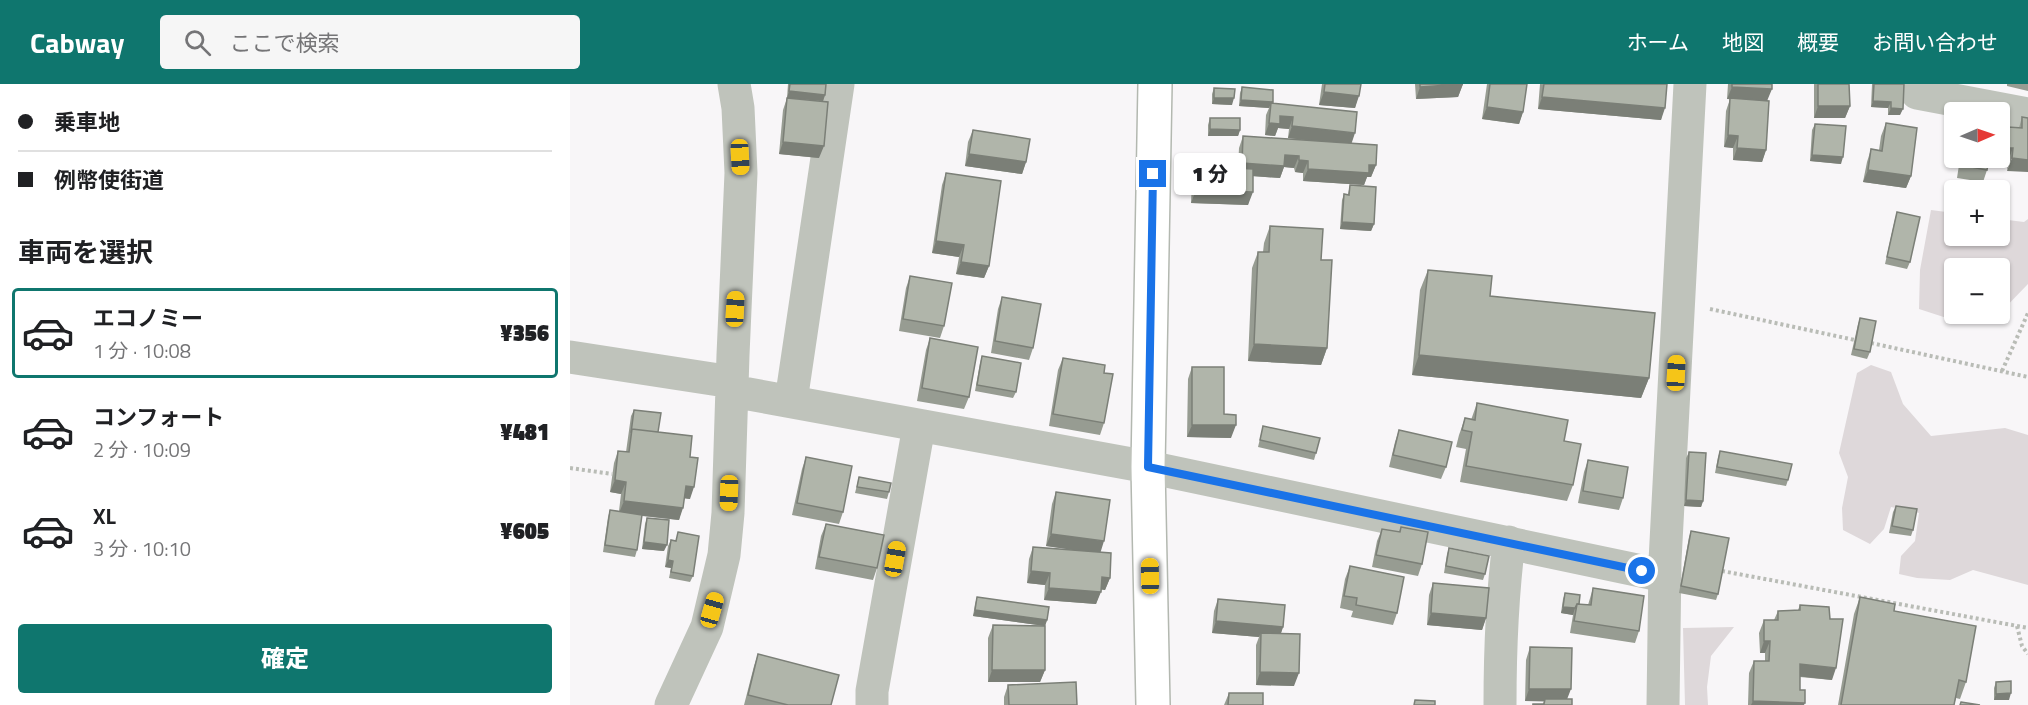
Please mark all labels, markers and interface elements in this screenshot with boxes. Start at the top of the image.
search box [160,15,580,69]
text: Cabway [30,21,124,64]
icon: search [181,26,214,59]
text: ここで検索 [229,26,340,60]
text: ホーム [1627,26,1689,58]
text: 地図 [1722,26,1764,58]
text: 概要 [1797,26,1839,58]
text: お問い合わせ [1872,26,1998,58]
north arrow [1944,102,2010,168]
map controls [1944,102,2010,324]
text: 乗車地 [54,105,120,139]
car [730,139,750,175]
callout: 1 分 [1174,153,1246,195]
text: 1 分 [1192,158,1228,189]
route end [1139,160,1166,187]
text: 例幣使街道 [54,163,164,197]
button: + [1944,180,2010,246]
text: 車両を選択 [18,231,153,272]
button: − [1944,258,2010,324]
car [725,291,745,327]
text: エコノミー [93,301,203,335]
icon: car [21,306,75,360]
text: ¥356 [500,316,549,350]
text: 1 分 · 10:08 [93,335,191,366]
car [1666,355,1686,391]
text: コンフォート [93,400,224,434]
icon: car [21,405,75,459]
text: ¥481 [500,415,549,449]
text: 2 分 · 10:09 [93,434,191,465]
car [719,475,739,511]
text: XL [93,499,116,533]
icon: car [21,504,75,558]
text: ¥605 [500,514,549,548]
text: 3 分 · 10:10 [93,533,191,564]
car [883,540,907,578]
route start [1628,557,1655,584]
car [1141,558,1159,594]
car [698,590,726,630]
button: 確定 [18,624,552,693]

